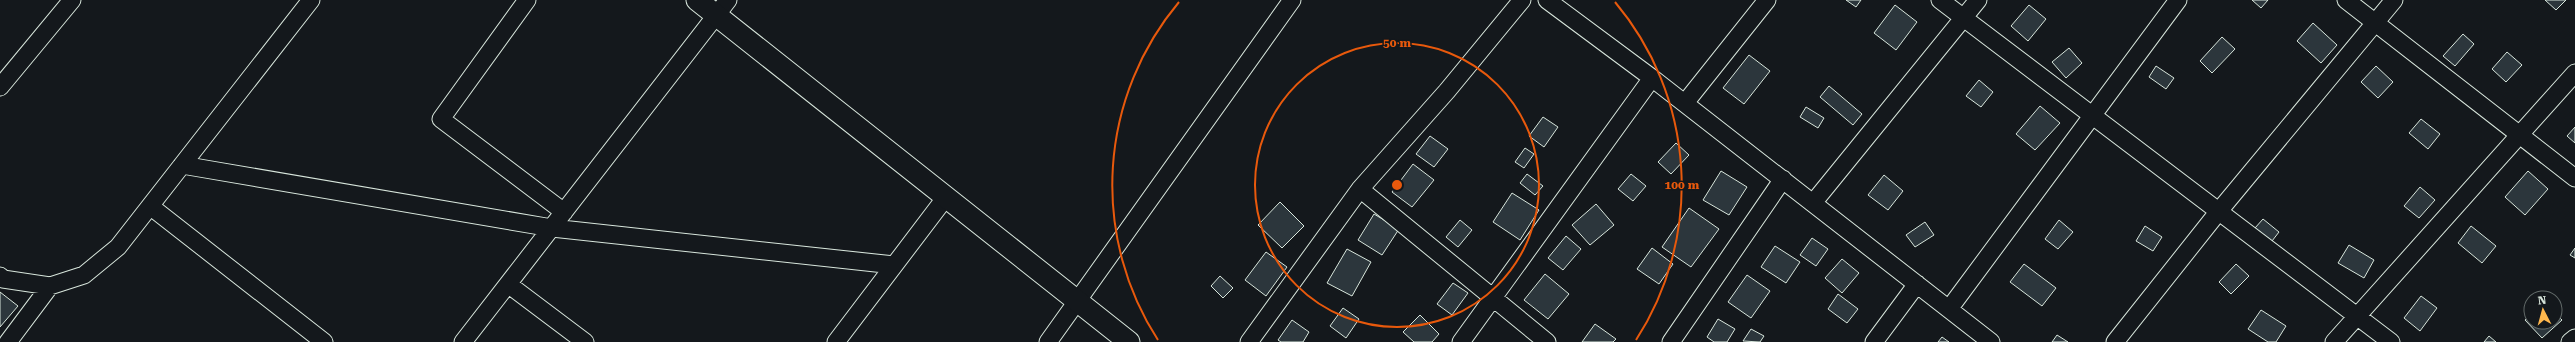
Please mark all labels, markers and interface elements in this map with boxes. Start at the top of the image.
text: 50 m [1383,36,1411,50]
centre of rings [1390,178,1404,192]
text: 100 m [1665,178,1700,192]
north arrow [2523,290,2563,330]
text: N [2537,294,2547,307]

